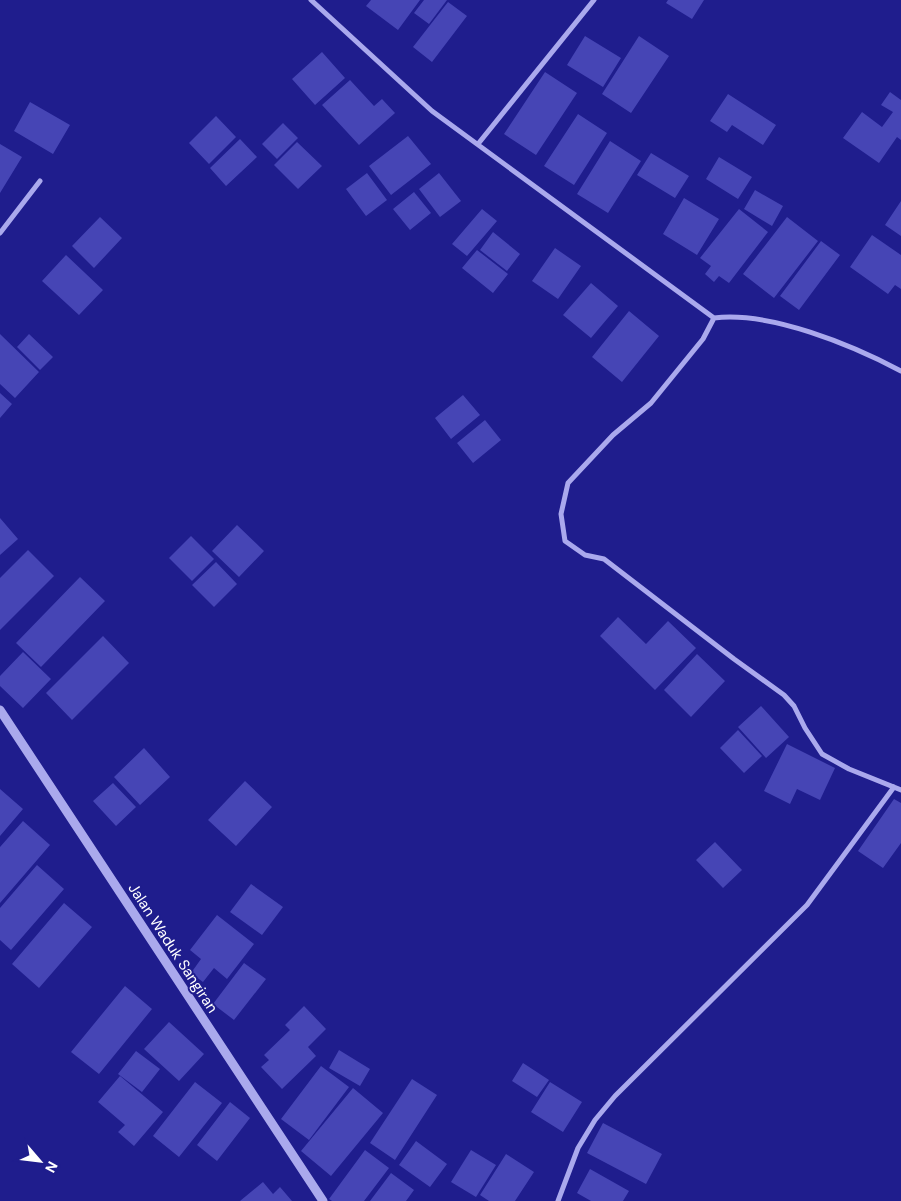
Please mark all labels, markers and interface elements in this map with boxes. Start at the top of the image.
street label: Jalan Waduk Sangiran [123,879,223,1017]
north arrow [15,1136,65,1186]
text: N [41,1158,62,1176]

